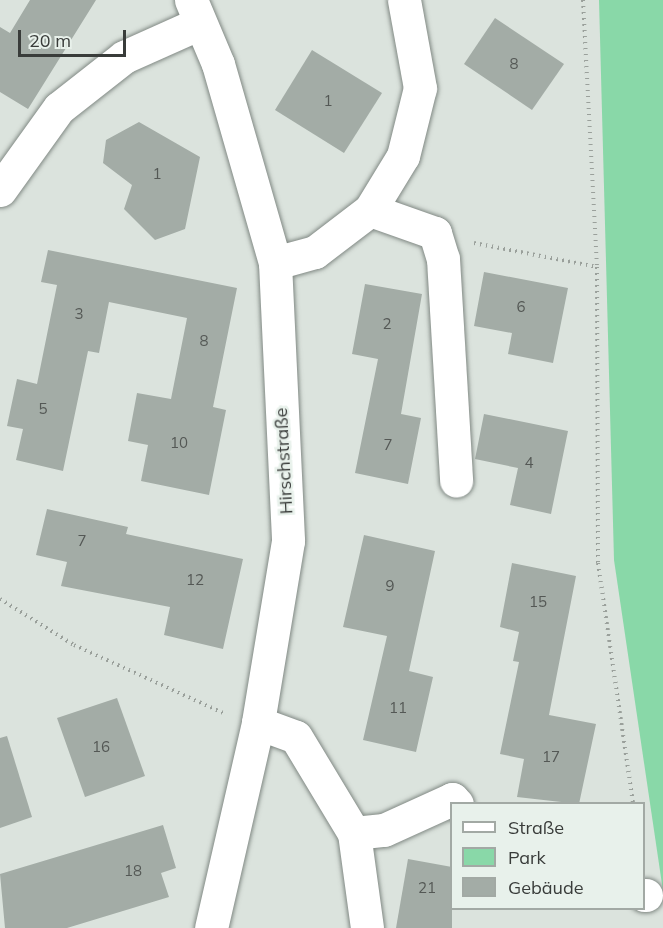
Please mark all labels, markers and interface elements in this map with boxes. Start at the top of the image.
scale bar [21,18,129,56]
text: 20 m [29,29,71,52]
house number: 8 [510,55,518,73]
house number: 1 [324,92,332,110]
house number: 1 [153,165,161,183]
house number: 6 [517,298,525,316]
house number: 3 [75,305,83,323]
house number: 2 [383,315,391,333]
house number: 8 [200,332,208,350]
house number: 5 [39,400,47,418]
street label: Hirschstraße [270,407,298,515]
house number: 10 [170,434,188,452]
house number: 7 [384,436,392,454]
house number: 4 [525,454,533,472]
house number: 7 [78,532,86,550]
house number: 12 [186,571,204,589]
house number: 9 [386,577,394,595]
house number: 15 [529,593,547,611]
house number: 11 [389,699,407,717]
house number: 16 [92,738,110,756]
house number: 17 [542,748,560,766]
legend [450,802,645,910]
text: Straße [508,816,564,839]
text: Park [508,846,546,869]
house number: 18 [124,862,142,880]
text: Gebäude [508,876,584,899]
house number: 21 [418,879,436,897]

